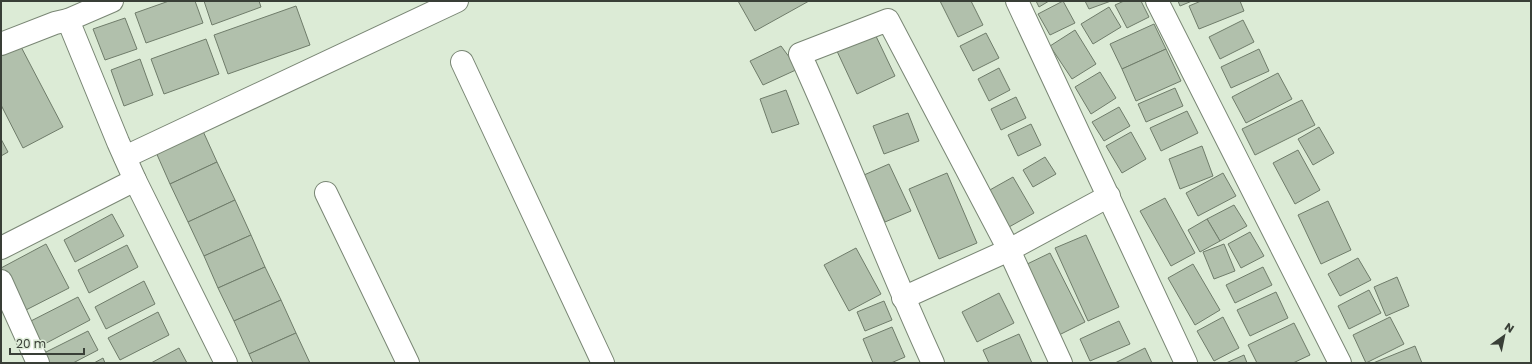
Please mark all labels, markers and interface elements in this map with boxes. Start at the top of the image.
north arrow [1484,316,1524,356]
text: N [1502,319,1517,337]
scale bar [10,330,84,356]
text: 20 m [16,335,46,352]

